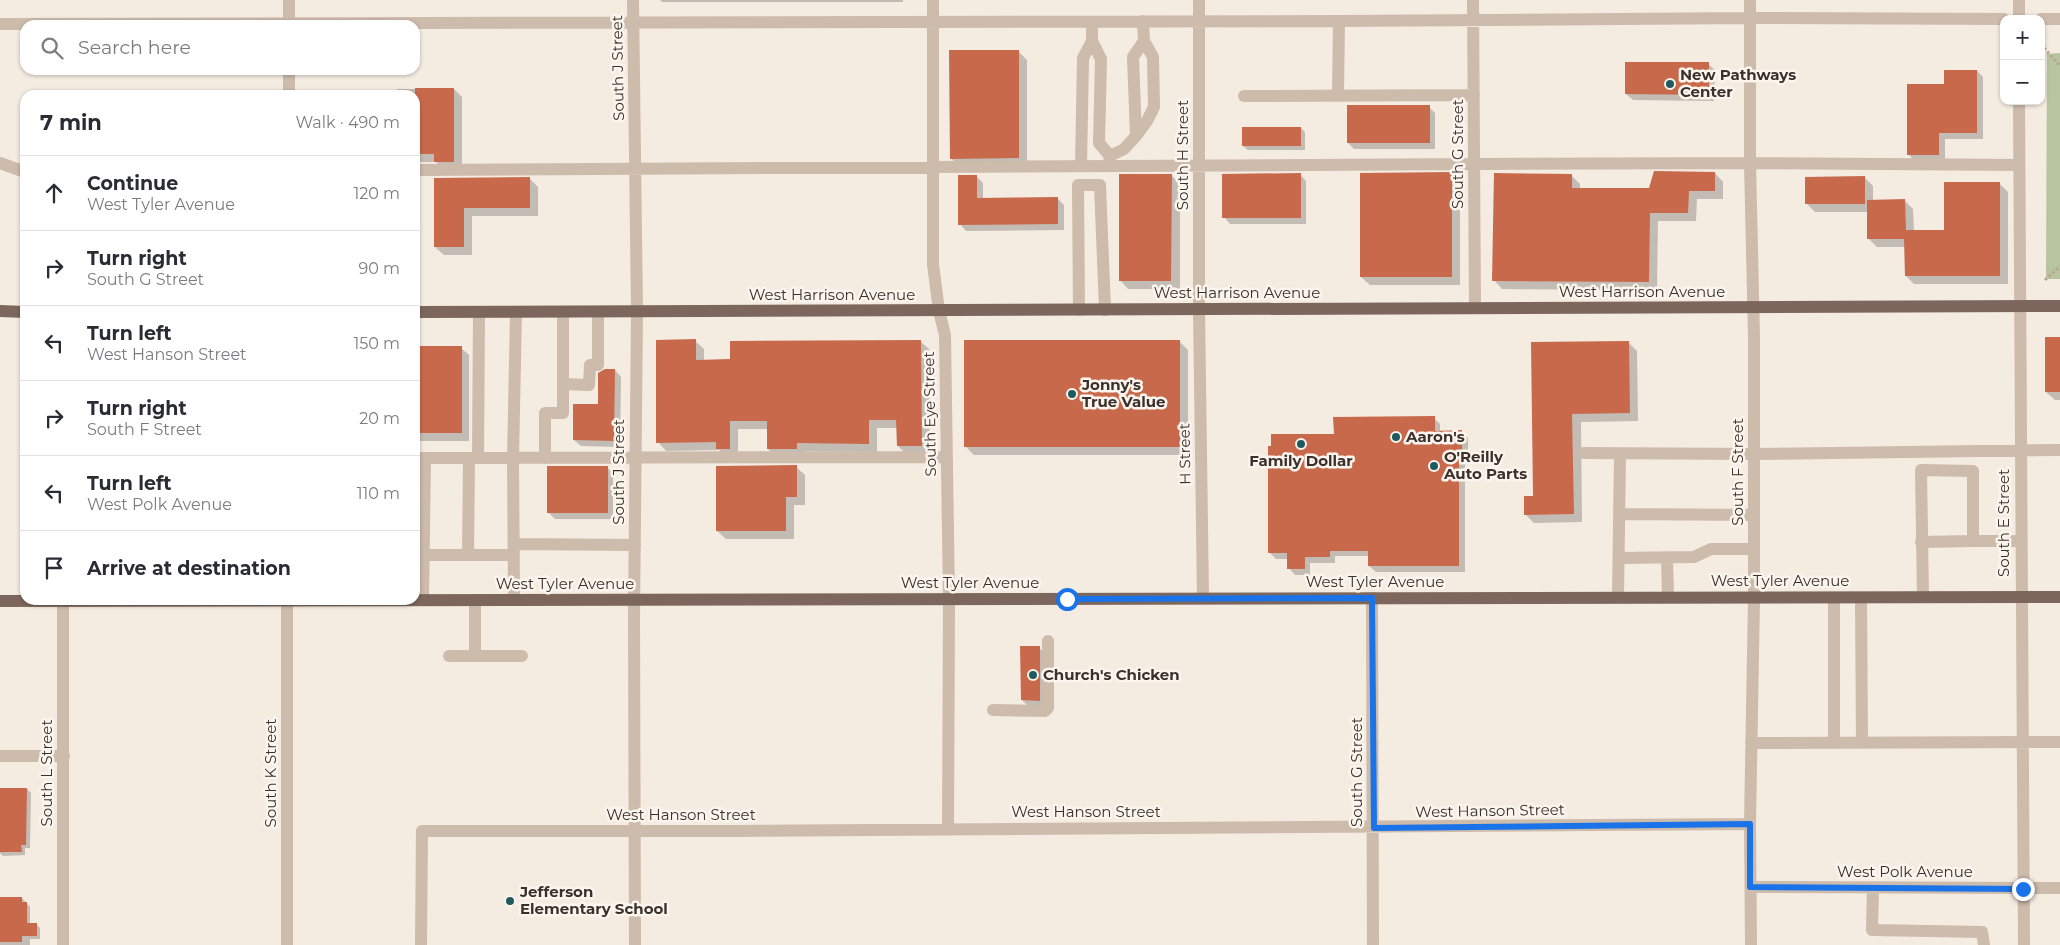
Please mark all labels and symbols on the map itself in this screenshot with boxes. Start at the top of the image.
street label: South J Street [607,15,628,121]
place label: New Pathways Center [1680,65,1796,101]
marker: New Pathways Center [1664,78,1676,90]
street label: South G Street [1448,99,1467,209]
street label: South H Street [1173,100,1192,210]
street label: West Harrison Avenue [1559,282,1725,301]
street label: West Harrison Avenue [1154,283,1320,302]
street label: West Harrison Avenue [749,285,915,304]
street label: South Eye Street [919,351,940,477]
place label: Jonny's True Value [1081,375,1165,411]
marker: Jonny's True Value [1066,388,1078,400]
street label: South F Street [1728,418,1747,526]
street label: South J Street [609,419,628,525]
street label: H Street [1174,423,1195,485]
place label: Aaron's [1405,427,1465,446]
marker: Aaron's [1390,431,1402,443]
marker: Family Dollar [1295,438,1307,450]
place label: O'Reilly Auto Parts [1443,447,1527,483]
place label: Family Dollar [1249,451,1353,470]
marker: O'Reilly Auto Parts [1428,460,1440,472]
street label: South E Street [1994,469,2013,577]
street label: West Tyler Avenue [1711,571,1849,590]
street label: West Tyler Avenue [1306,572,1444,591]
street label: West Tyler Avenue [901,573,1039,592]
street label: West Tyler Avenue [496,574,634,593]
route start [1056,588,1079,611]
place label: Church's Chicken [1043,665,1180,684]
marker: Church's Chicken [1027,669,1039,681]
street label: South G Street [1347,717,1366,827]
street label: South K Street [261,719,280,827]
street label: South L Street [37,720,56,827]
street label: West Hanson Street [1415,800,1565,821]
street label: West Hanson Street [1011,802,1161,821]
street label: West Hanson Street [606,805,756,824]
street label: West Polk Avenue [1837,862,1973,881]
route end [2012,878,2035,901]
place label: Jefferson Elementary School [519,882,668,918]
marker: Jefferson Elementary School [504,895,516,907]

